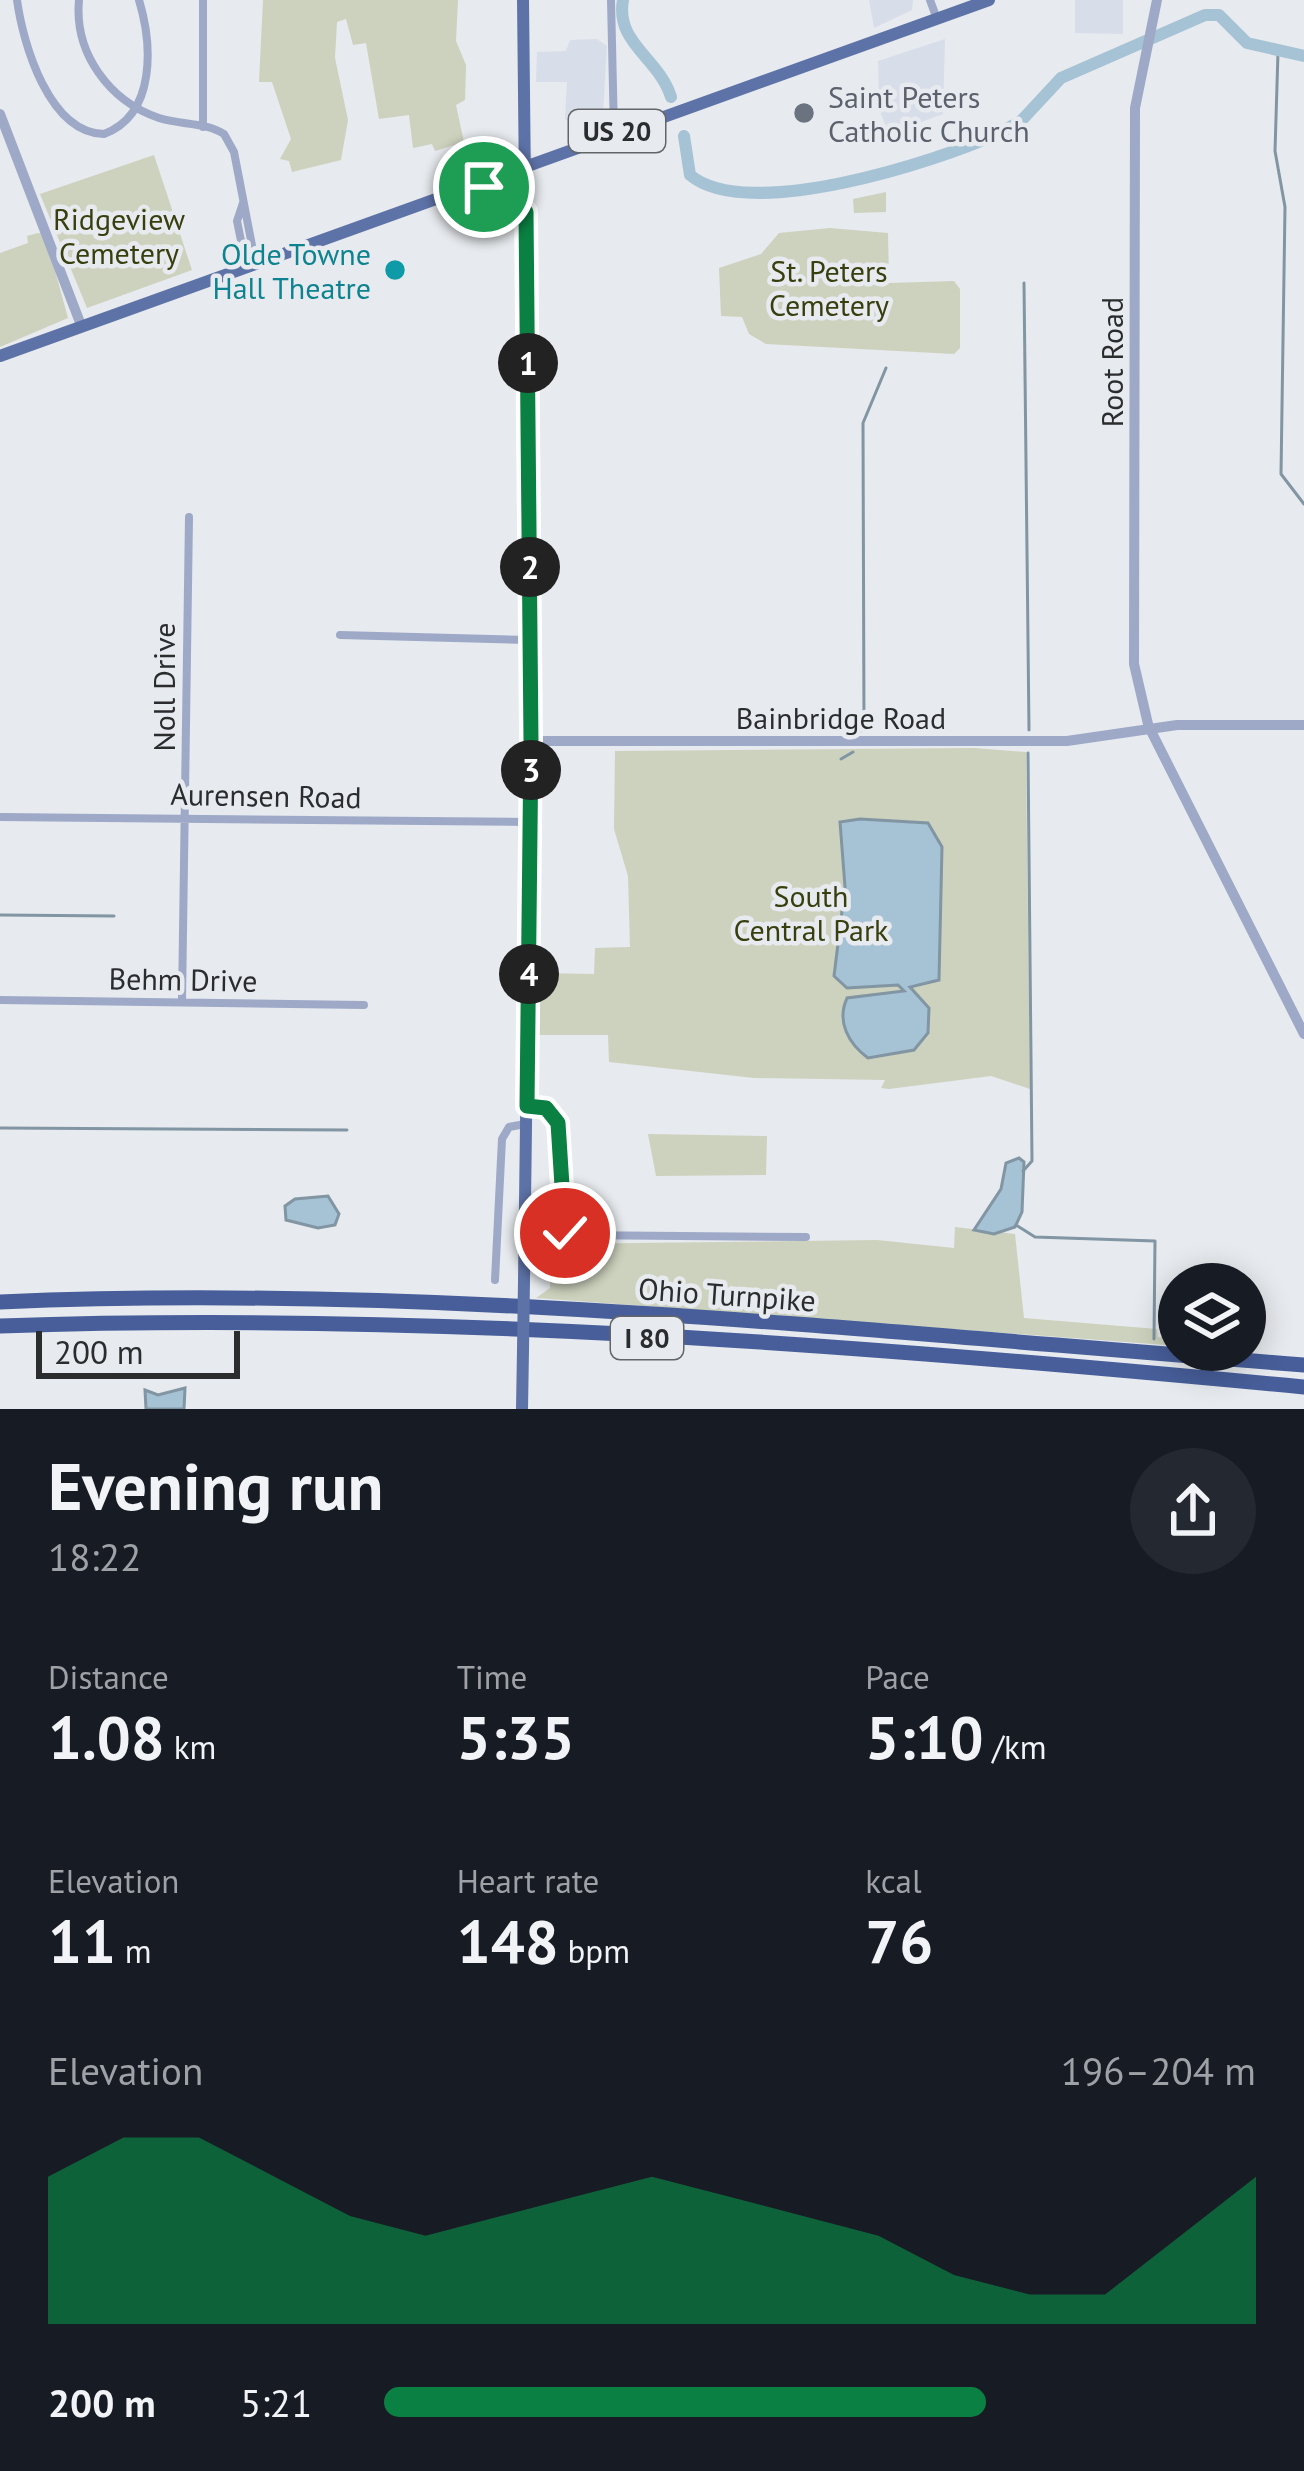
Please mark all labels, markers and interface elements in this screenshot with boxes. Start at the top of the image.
place label: Saint Peters Catholic Church [828,77,1030,150]
marker: Saint Peters Catholic Church [791,100,817,126]
road number: US 20 [569,110,665,152]
pin [433,136,535,238]
icon: arrive [451,154,517,220]
park label: Ridgeview Cemetery [53,199,185,272]
place label: Olde Towne Hall Theatre [213,234,371,307]
park label: St. Peters Cemetery [769,251,889,324]
marker: Olde Towne Hall Theatre [382,257,408,283]
street label: Root Road [1092,297,1131,427]
pin: 1 [498,333,558,393]
text: 1 [519,341,537,384]
pin: 2 [500,537,560,597]
text: 2 [521,545,539,588]
street label: Noll Drive [144,622,183,752]
street label: Bainbridge Road [736,698,946,737]
pin: 3 [501,740,561,800]
text: 3 [522,748,540,791]
street label: Aurensen Road [170,774,362,816]
park label: South Central Park [734,876,889,949]
pin: 4 [499,944,559,1004]
text: 4 [520,952,538,995]
street label: Behm Drive [108,958,258,1000]
pin [514,1182,616,1284]
icon: check [532,1200,598,1266]
map controls [1158,1263,1266,1371]
button: layers [1158,1263,1266,1371]
street label: Ohio Turnpike [637,1268,817,1320]
road number: I 80 [611,1317,683,1359]
scale bar [36,1325,240,1378]
text: 200 m [54,1330,144,1373]
text: Evening run [48,1443,383,1528]
button: share [1130,1448,1256,1574]
text: 18:22 [48,1531,142,1582]
text: Distance [48,1655,169,1698]
text: Time [457,1655,527,1698]
text: Pace [865,1655,930,1698]
text: 1.08 [48,1698,165,1776]
text: 5:35 [457,1698,575,1776]
text: 5:10 [865,1698,984,1776]
text: km [165,1725,216,1768]
text: /km [984,1725,1047,1768]
text: Elevation [48,1859,179,1902]
text: Heart rate [457,1859,599,1902]
text: kcal [865,1859,922,1902]
text: 11 [48,1902,116,1980]
text: 148 [457,1902,559,1980]
text: 76 [865,1902,933,1980]
text: m [116,1929,152,1972]
text: bpm [559,1929,630,1972]
text: Elevation [48,2045,203,2096]
text: 196–204 m [1061,2045,1256,2096]
text: 200 m [48,2377,156,2428]
text: 5:21 [240,2377,312,2428]

